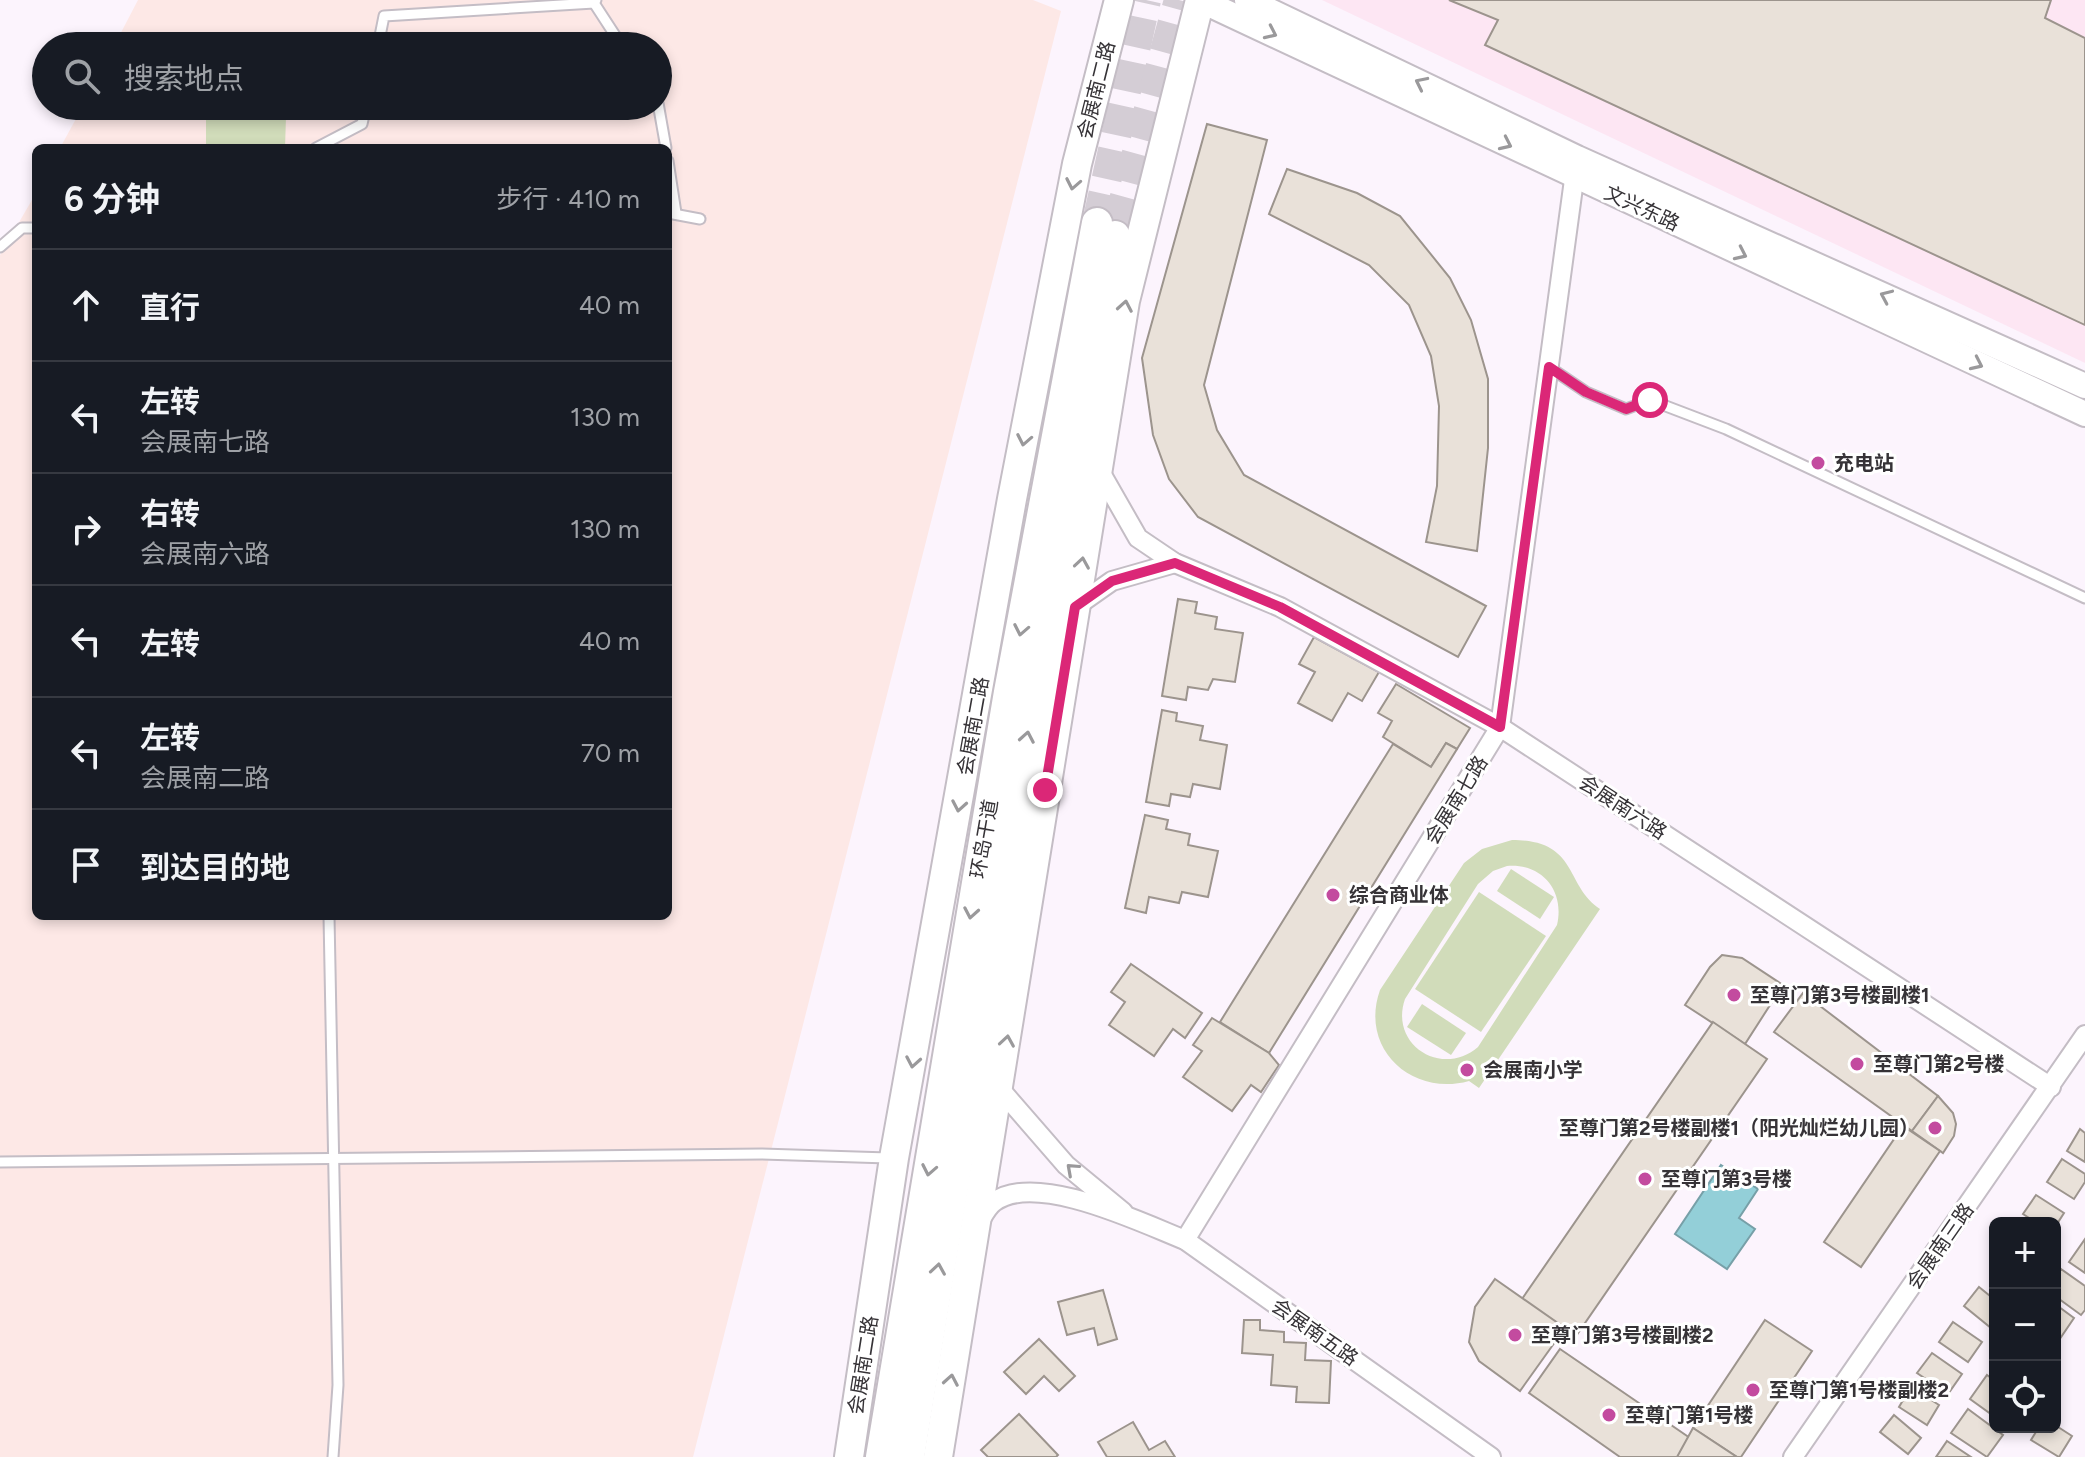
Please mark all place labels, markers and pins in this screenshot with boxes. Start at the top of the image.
place label: 充电站 [1834,451,1894,475]
marker: 充电站 [1809,454,1827,472]
place label: 综合商业体 [1349,883,1449,907]
marker: 综合商业体 [1324,886,1342,904]
place label: 至尊门第3号楼副楼1 [1750,983,1930,1007]
marker: 至尊门第3号楼副楼1 [1725,986,1743,1004]
place label: 至尊门第2号楼 [1873,1052,2005,1076]
marker: 至尊门第2号楼 [1848,1055,1866,1073]
place label: 会展南小学 [1483,1058,1583,1082]
marker: 会展南小学 [1458,1061,1476,1079]
place label: 至尊门第2号楼副楼1（阳光灿烂幼儿园） [1559,1116,1919,1140]
marker: 至尊门第2号楼副楼1（阳光灿烂幼儿园） [1926,1119,1944,1137]
place label: 至尊门第3号楼 [1661,1167,1792,1191]
marker: 至尊门第3号楼 [1636,1170,1654,1188]
place label: 至尊门第3号楼副楼2 [1531,1323,1714,1347]
marker: 至尊门第3号楼副楼2 [1506,1326,1524,1344]
place label: 至尊门第1号楼副楼2 [1769,1378,1949,1402]
marker: 至尊门第1号楼副楼2 [1744,1381,1762,1399]
place label: 至尊门第1号楼 [1625,1403,1753,1427]
marker: 至尊门第1号楼 [1600,1406,1618,1424]

